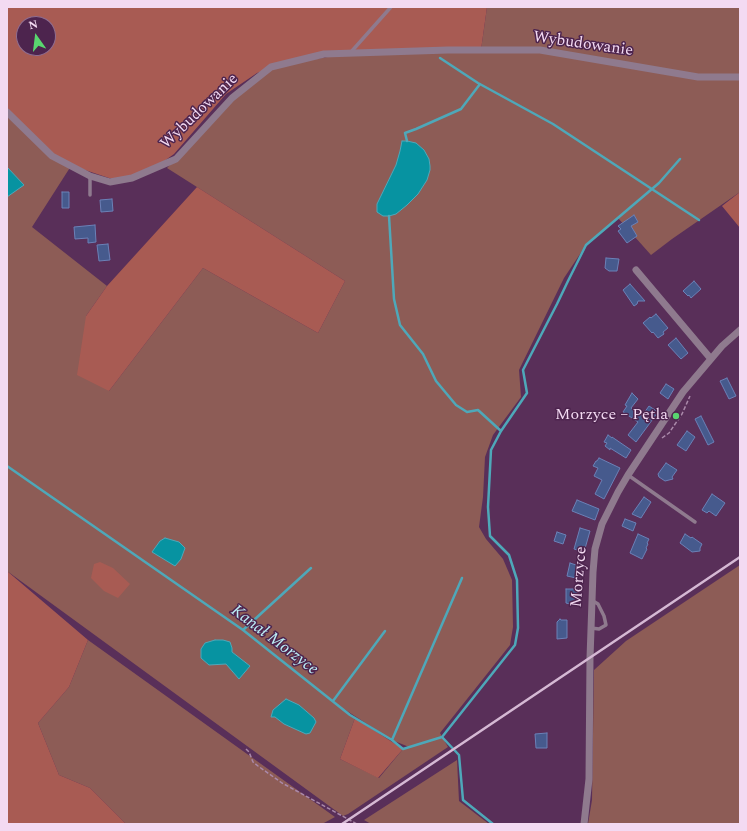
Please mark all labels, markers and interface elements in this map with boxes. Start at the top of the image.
north arrow [16,16,56,56]
text: N [27,16,40,34]
street label: Wybudowanie [532,28,634,62]
street label: Wybudowanie [157,70,243,154]
place label: Morzyce – Pętla [555,406,668,426]
marker: Morzyce – Pętla [671,411,681,421]
street label: Morzyce [568,546,592,608]
water label: Kanał Morzyce [226,601,322,681]

